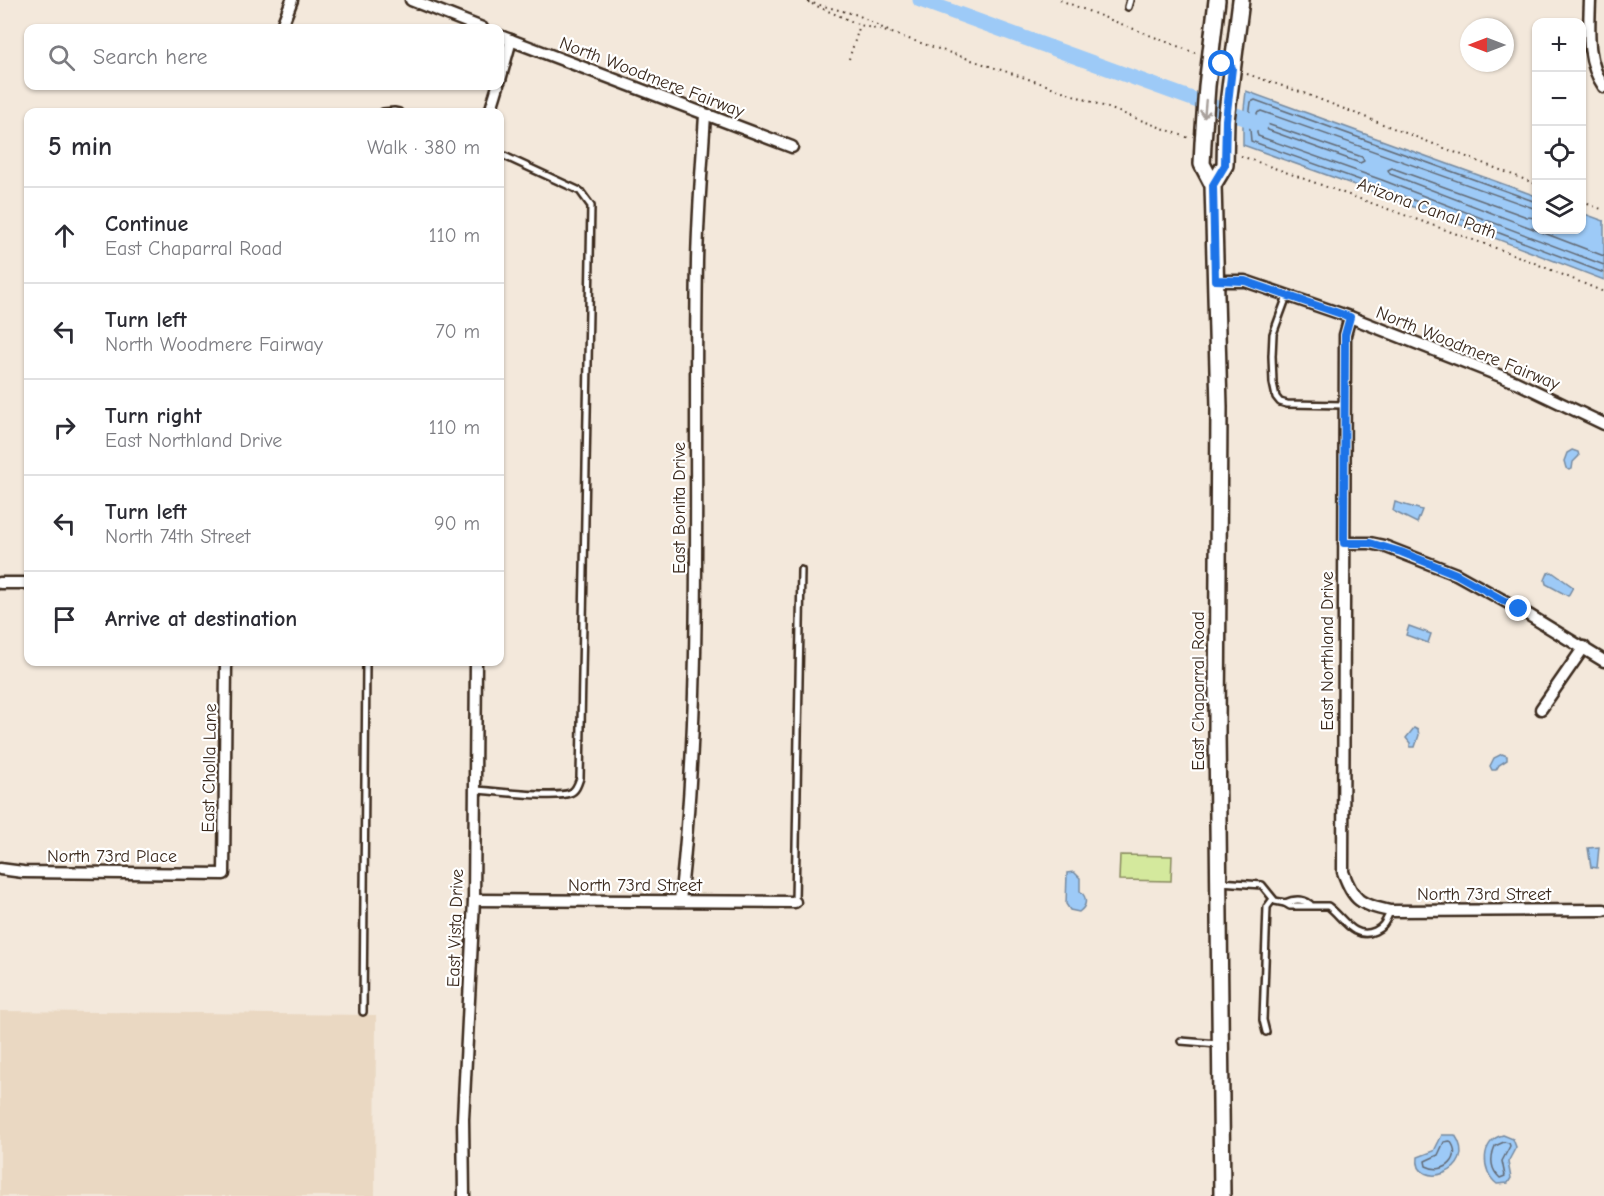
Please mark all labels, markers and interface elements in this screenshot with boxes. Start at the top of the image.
north arrow [1460,18,1514,72]
map controls [1532,18,1586,234]
button: + [1532,18,1586,72]
search box [24,24,504,90]
street label: North Woodmere Fairway [556,33,748,123]
icon: search [45,41,78,74]
text: Search here [93,44,208,70]
route start [1208,50,1234,76]
button: − [1532,72,1586,126]
one-way arrow [1199,98,1210,118]
button: locate [1532,126,1586,180]
text: 5 min [48,132,112,162]
text: Walk · 380 m [367,136,480,159]
street label: Arizona Canal Path [1354,173,1499,243]
button: layers [1532,180,1586,234]
text: Continue [105,211,188,237]
icon: ahead [48,219,81,252]
text: 110 m [429,224,480,247]
text: East Chaparral Road [105,237,282,260]
street label: North Woodmere Fairway [1373,302,1564,395]
text: Turn left [105,307,187,333]
icon: left [48,315,81,348]
text: 70 m [435,320,480,343]
text: North Woodmere Fairway [105,333,323,356]
text: Turn right [105,403,202,429]
icon: right [48,411,81,444]
text: 110 m [429,416,480,439]
text: East Northland Drive [105,429,282,452]
street label: East Bonita Drive [669,442,690,574]
text: Turn left [105,499,187,525]
icon: left [48,507,81,540]
text: 90 m [434,512,480,535]
text: North 74th Street [105,525,251,548]
street label: East Northland Drive [1317,571,1338,731]
route end [1505,595,1531,621]
icon: arrive [48,603,81,636]
text: Arrive at destination [105,606,297,632]
street label: East Chaparral Road [1188,611,1209,771]
street label: East Cholla Lane [198,703,221,833]
street label: North 73rd Place [47,846,177,867]
street label: East Vista Drive [443,868,468,988]
street label: North 73rd Street [568,875,703,896]
street label: North 73rd Street [1417,884,1552,905]

